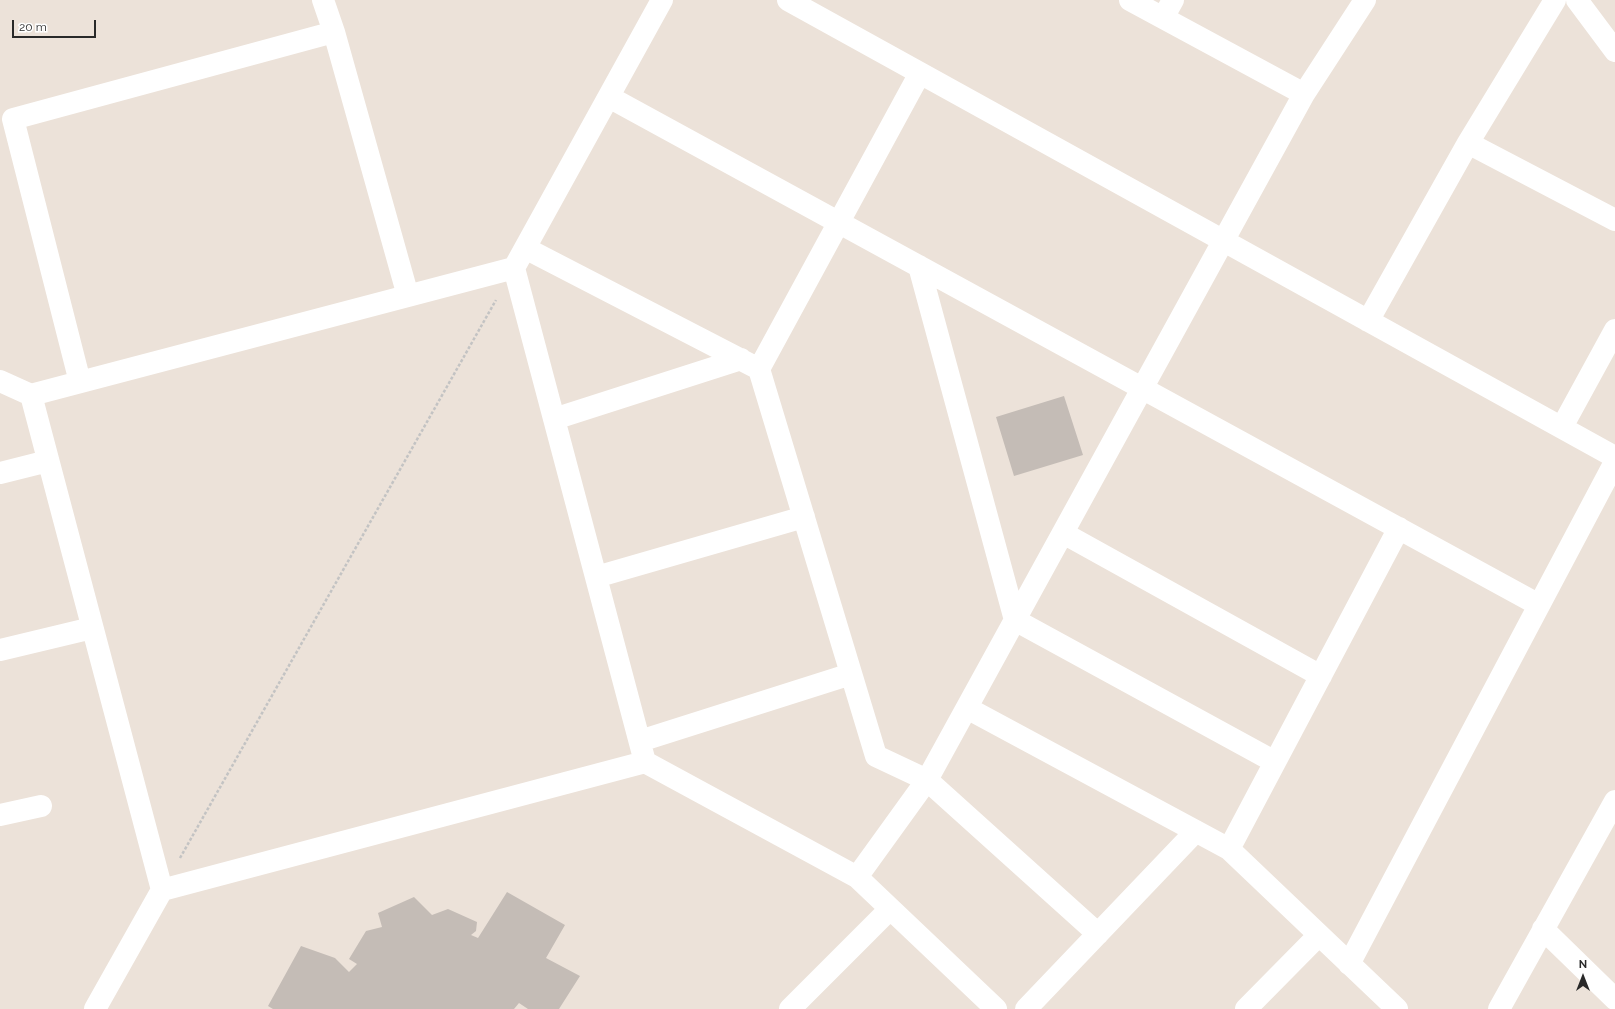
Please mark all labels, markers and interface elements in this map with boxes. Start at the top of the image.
scale bar [14,12,98,38]
text: 20 m [19,20,47,34]
north arrow [1563,957,1603,997]
text: N [1579,958,1587,971]

